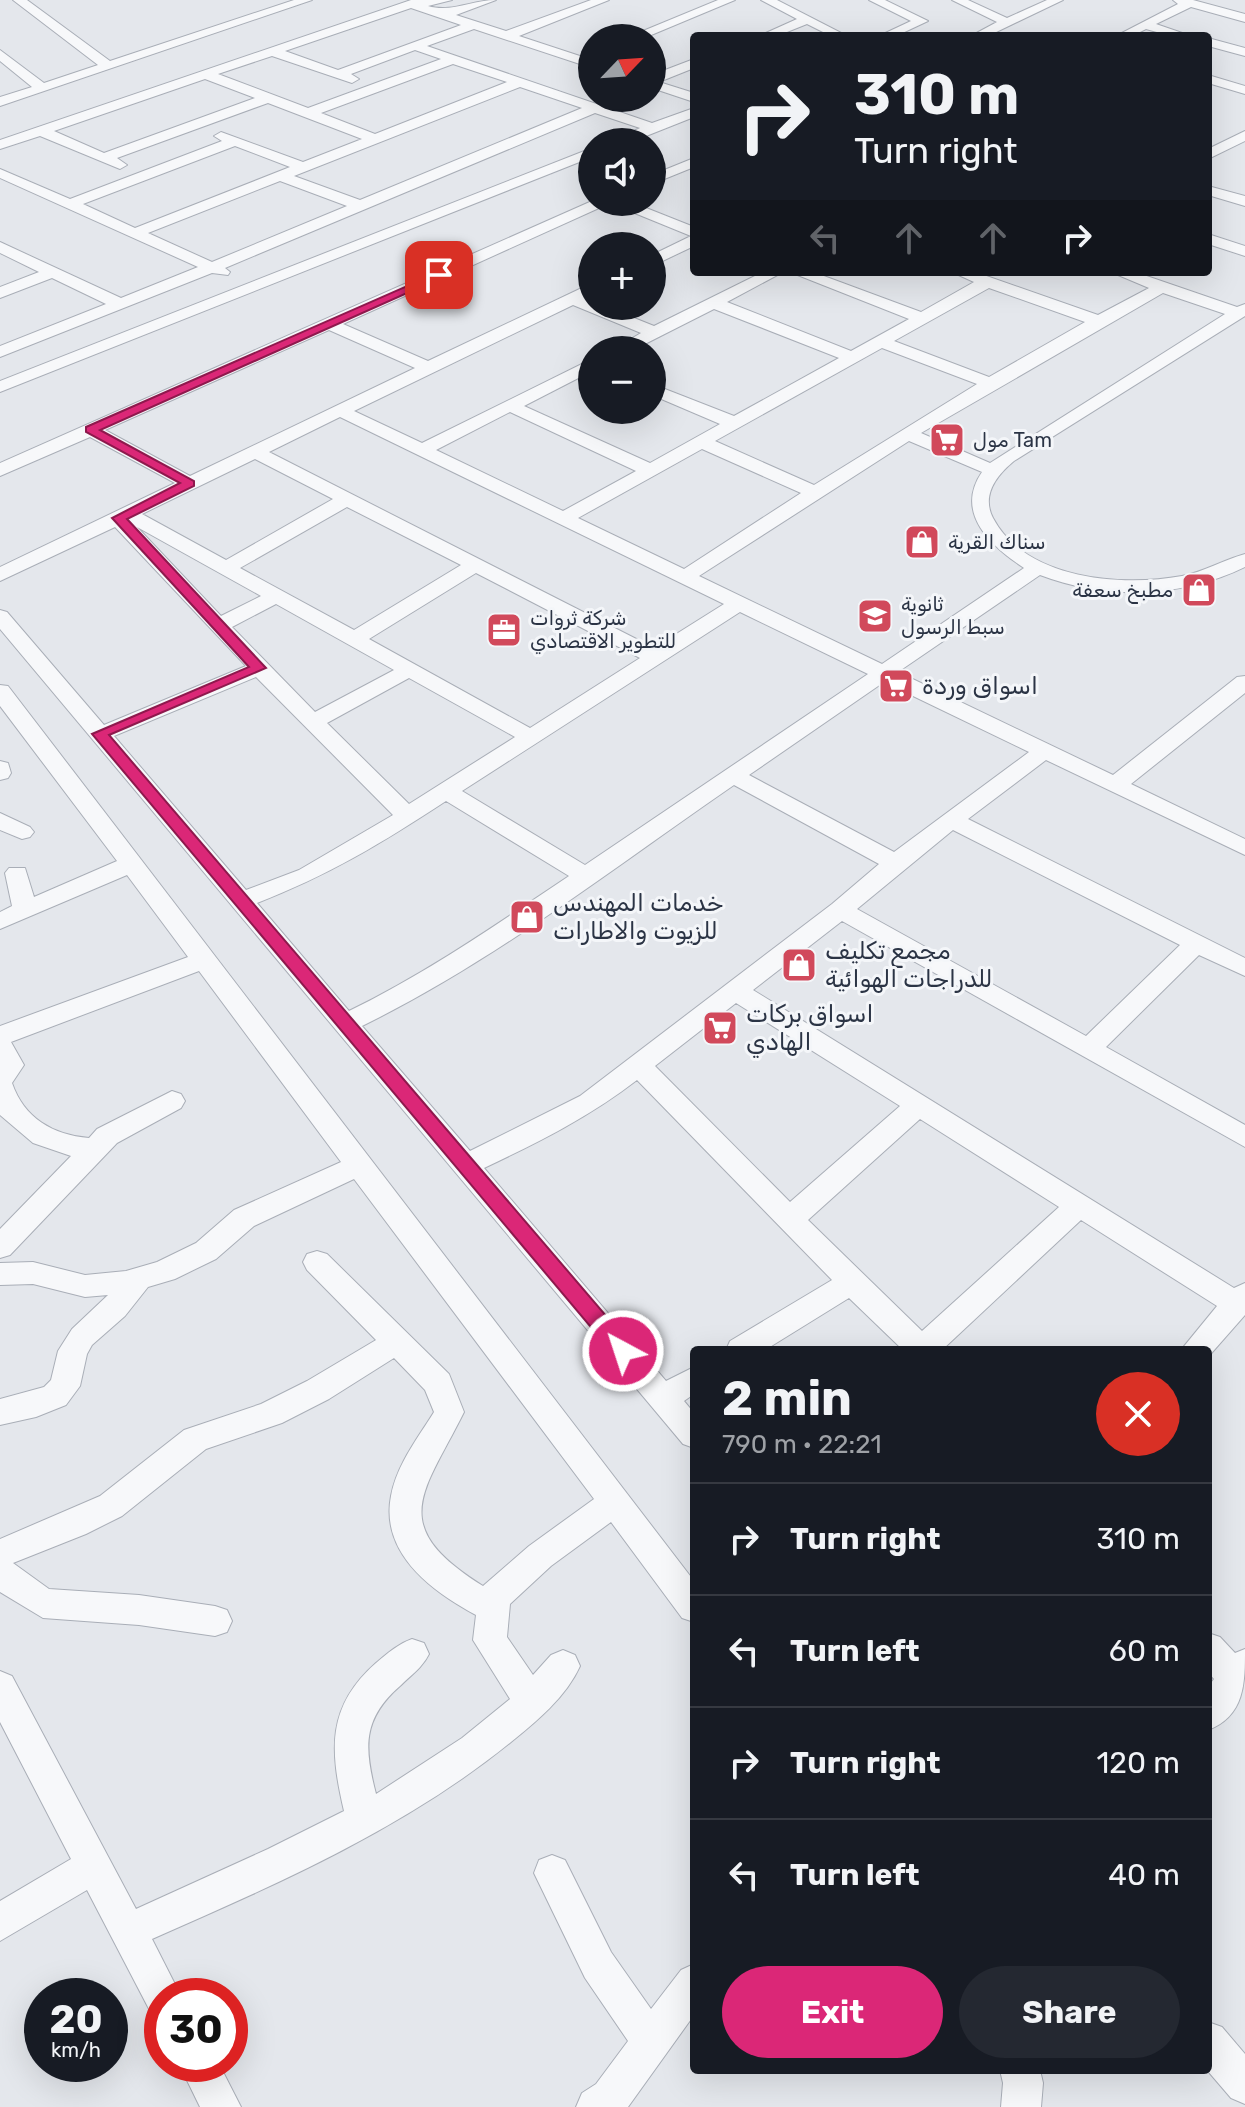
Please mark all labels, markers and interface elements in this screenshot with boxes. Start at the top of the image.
north arrow [578,24,666,112]
map controls [578,24,666,424]
text: 310 m [854,62,1019,128]
icon: right [722,64,826,168]
button: sound [578,128,666,216]
text: Turn right [854,129,1018,172]
icon: left [803,216,847,260]
icon: ahead [887,216,931,260]
icon: ahead [971,216,1015,260]
icon: right [1055,216,1099,260]
button: + [578,232,666,320]
pin [405,241,473,309]
icon: arrive [417,253,461,297]
button: − [578,336,666,424]
supermarket icon: مول Tam [928,421,966,459]
place label: مول Tam [973,428,1052,452]
shop icon: سناك القرية [903,523,941,561]
place label: سناك القرية [948,530,1046,554]
shop icon: مطبخ سعفة [1180,571,1218,609]
place label: مطبخ سعفة [1072,578,1173,604]
place label: ثانوية سبط الرسول [901,592,1005,639]
school or university icon: ثانوية سبط الرسول [856,597,894,635]
place label: شركة ثروات للتطوير الاقتصادي [530,606,676,655]
office icon: شركة ثروات للتطوير الاقتصادي [485,611,523,649]
supermarket icon: اسواق وردة [877,667,915,705]
place label: اسواق وردة [922,672,1038,700]
place label: خدمات المهندس للزيوت والاطارات [553,889,724,945]
shop icon: خدمات المهندس للزيوت والاطارات [508,898,546,936]
place label: مجمع تكليف للدراجات الهوائية [825,937,993,993]
shop icon: مجمع تكليف للدراجات الهوائية [780,946,818,984]
place label: اسواق بركات الهادي [746,1000,873,1059]
supermarket icon: اسواق بركات الهادي [701,1009,739,1047]
position arrow [581,1309,665,1393]
text: 2 min [722,1370,852,1427]
button: close [1096,1372,1180,1456]
text: 790 m · 22:21 [722,1429,882,1460]
icon: right [722,1517,766,1561]
text: Turn right [790,1521,941,1557]
text: 310 m [1097,1521,1180,1557]
icon: left [722,1629,766,1673]
text: Turn left [790,1633,920,1669]
text: 60 m [1109,1633,1180,1669]
icon: right [722,1741,766,1785]
text: Turn right [790,1745,941,1781]
text: 120 m [1096,1745,1180,1781]
icon: left [722,1853,766,1897]
text: Turn left [790,1857,920,1893]
text: 40 m [1108,1857,1180,1893]
button: Exit [722,1966,943,2058]
button: Share [959,1966,1180,2058]
speed limit sign: 30 [144,1978,248,2082]
text: 20 [49,1996,103,2043]
text: km/h [51,2038,101,2062]

